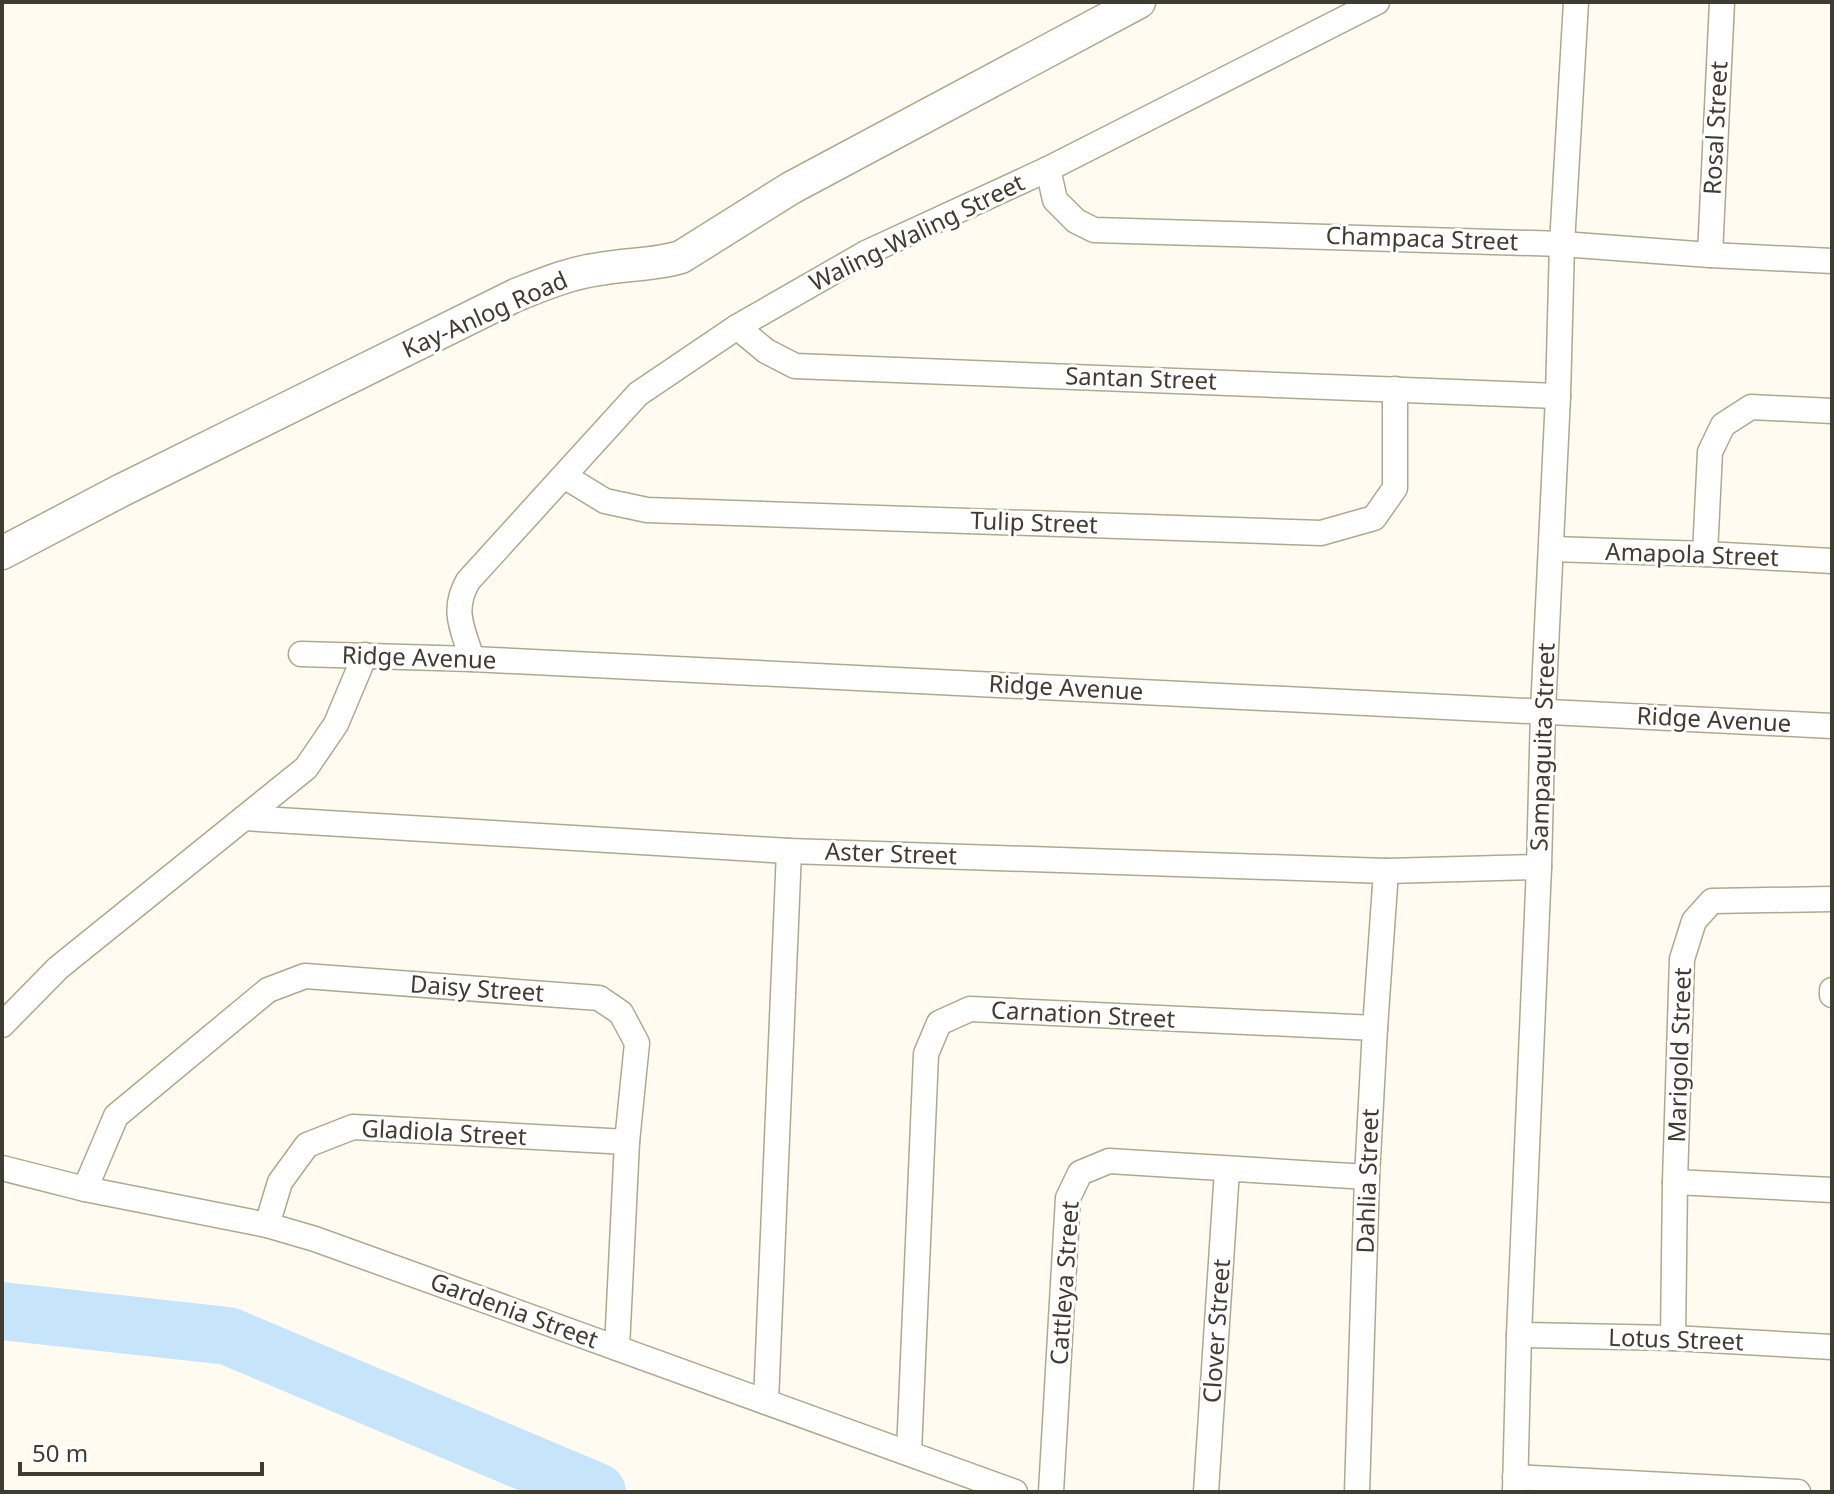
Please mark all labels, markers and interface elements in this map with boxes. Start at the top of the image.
street label: Rosal Street [1695,60,1734,196]
street label: Waling-Waling Street [803,165,1030,298]
street label: Champaca Street [1325,218,1519,257]
street label: Kay-Anlog Road [396,262,572,365]
street label: Santan Street [1065,358,1218,397]
street label: Tulip Street [970,503,1099,540]
street label: Amapola Street [1605,534,1780,573]
street label: Ridge Avenue [341,637,497,676]
street label: Sampaguita Street [1521,642,1562,852]
street label: Ridge Avenue [988,666,1144,707]
street label: Ridge Avenue [1636,698,1792,739]
street label: Aster Street [824,834,958,871]
street label: Daisy Street [409,966,546,1009]
street label: Marigold Street [1659,967,1698,1143]
street label: Carnation Street [990,992,1176,1035]
street label: Dahlia Street [1347,1108,1386,1254]
street label: Gladiola Street [361,1111,528,1152]
street label: Cattleya Street [1041,1200,1086,1366]
street label: Clover Street [1194,1257,1237,1404]
street label: Gardenia Street [426,1264,603,1355]
street label: Lotus Street [1608,1320,1745,1357]
scale bar [20,1426,262,1476]
text: 50 m [32,1436,88,1469]

